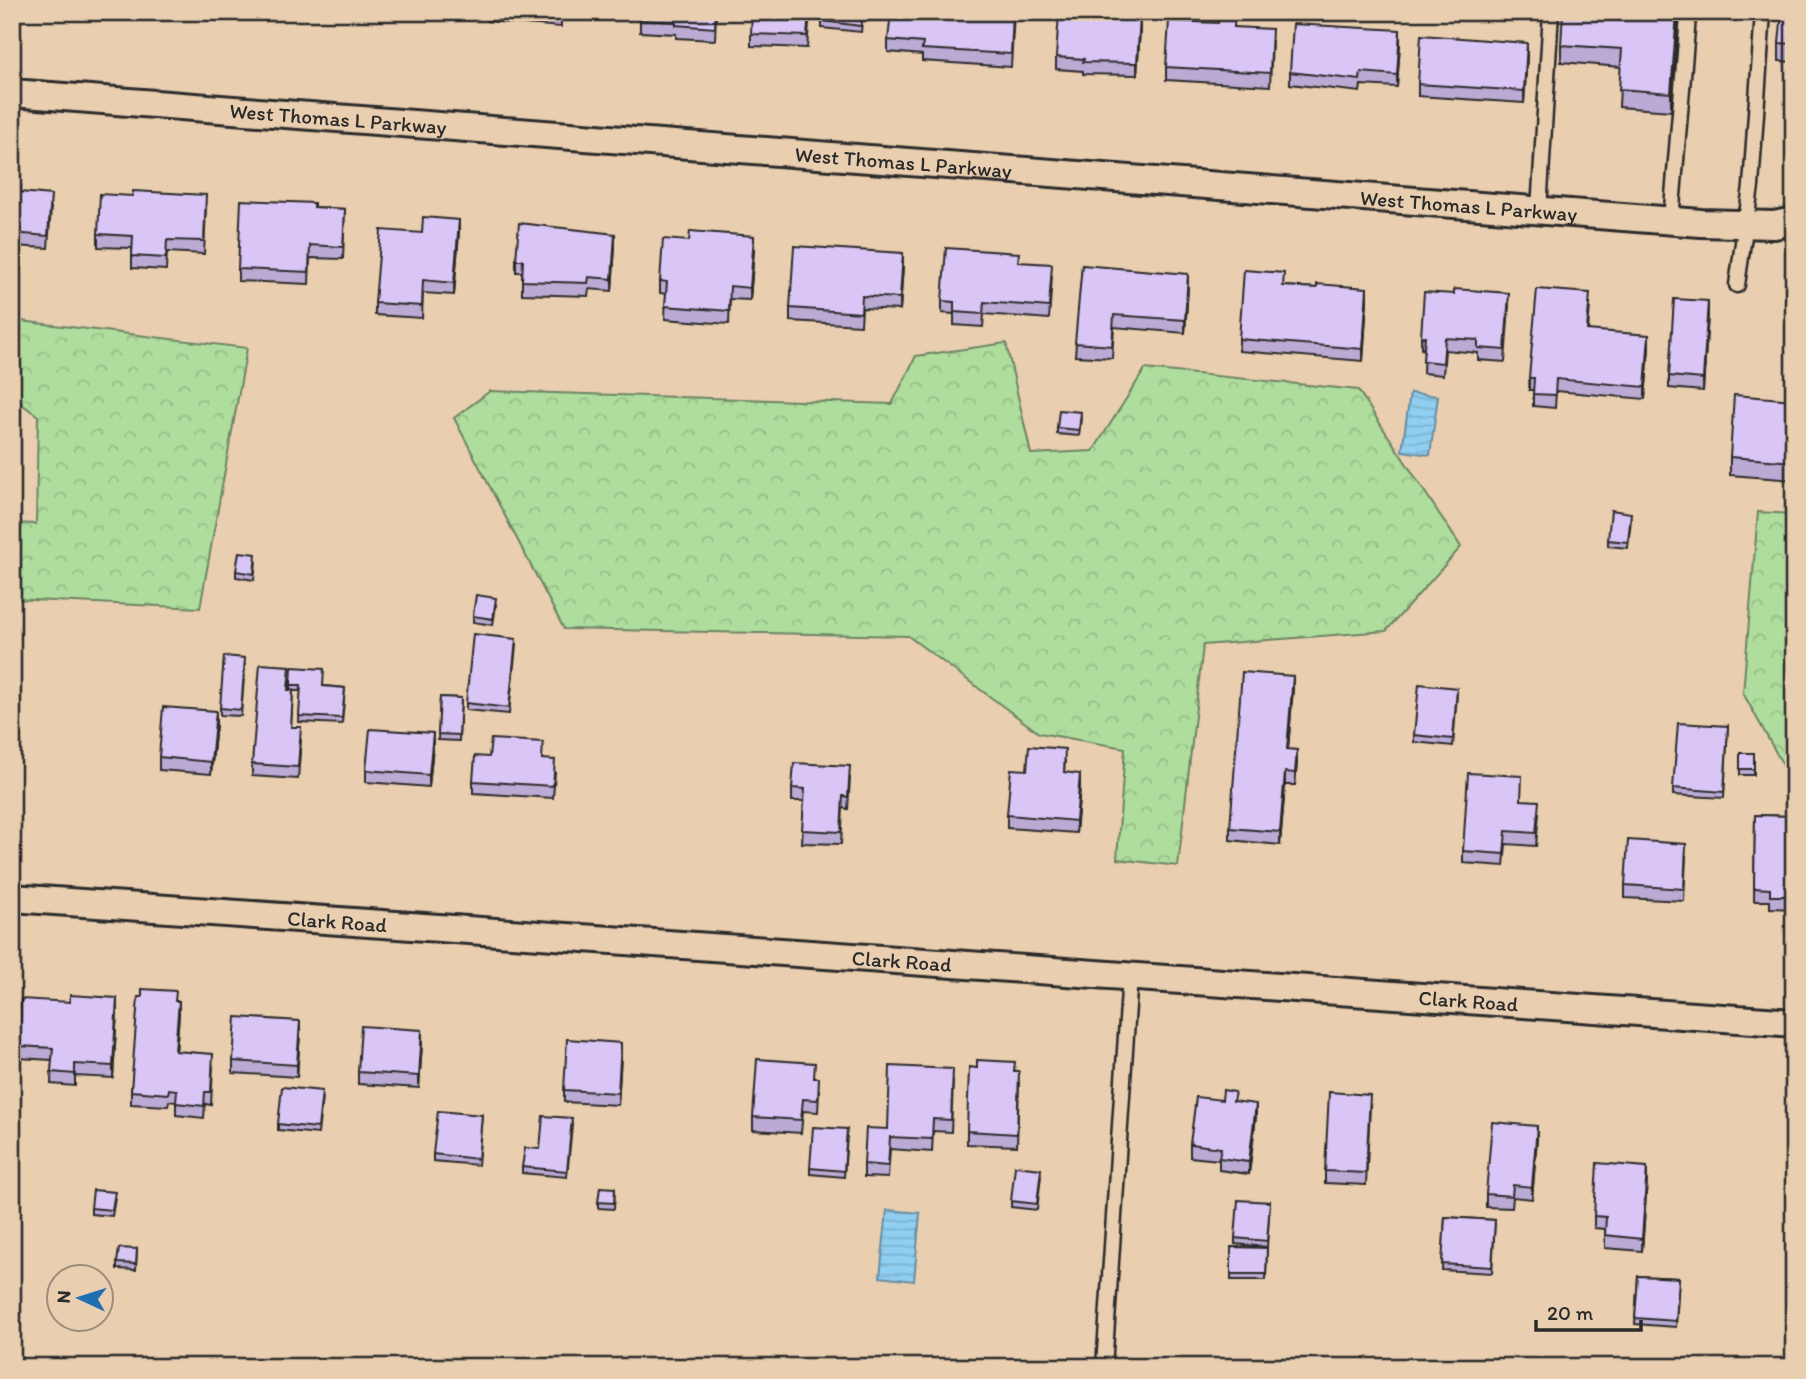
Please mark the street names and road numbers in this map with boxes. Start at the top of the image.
street label: West Thomas L Parkway [229,97,448,139]
street label: West Thomas L Parkway [794,141,1013,182]
street label: West Thomas L Parkway [1359,184,1578,226]
street label: Clark Road [286,905,388,937]
street label: Clark Road [851,944,953,976]
street label: Clark Road [1418,984,1520,1016]

